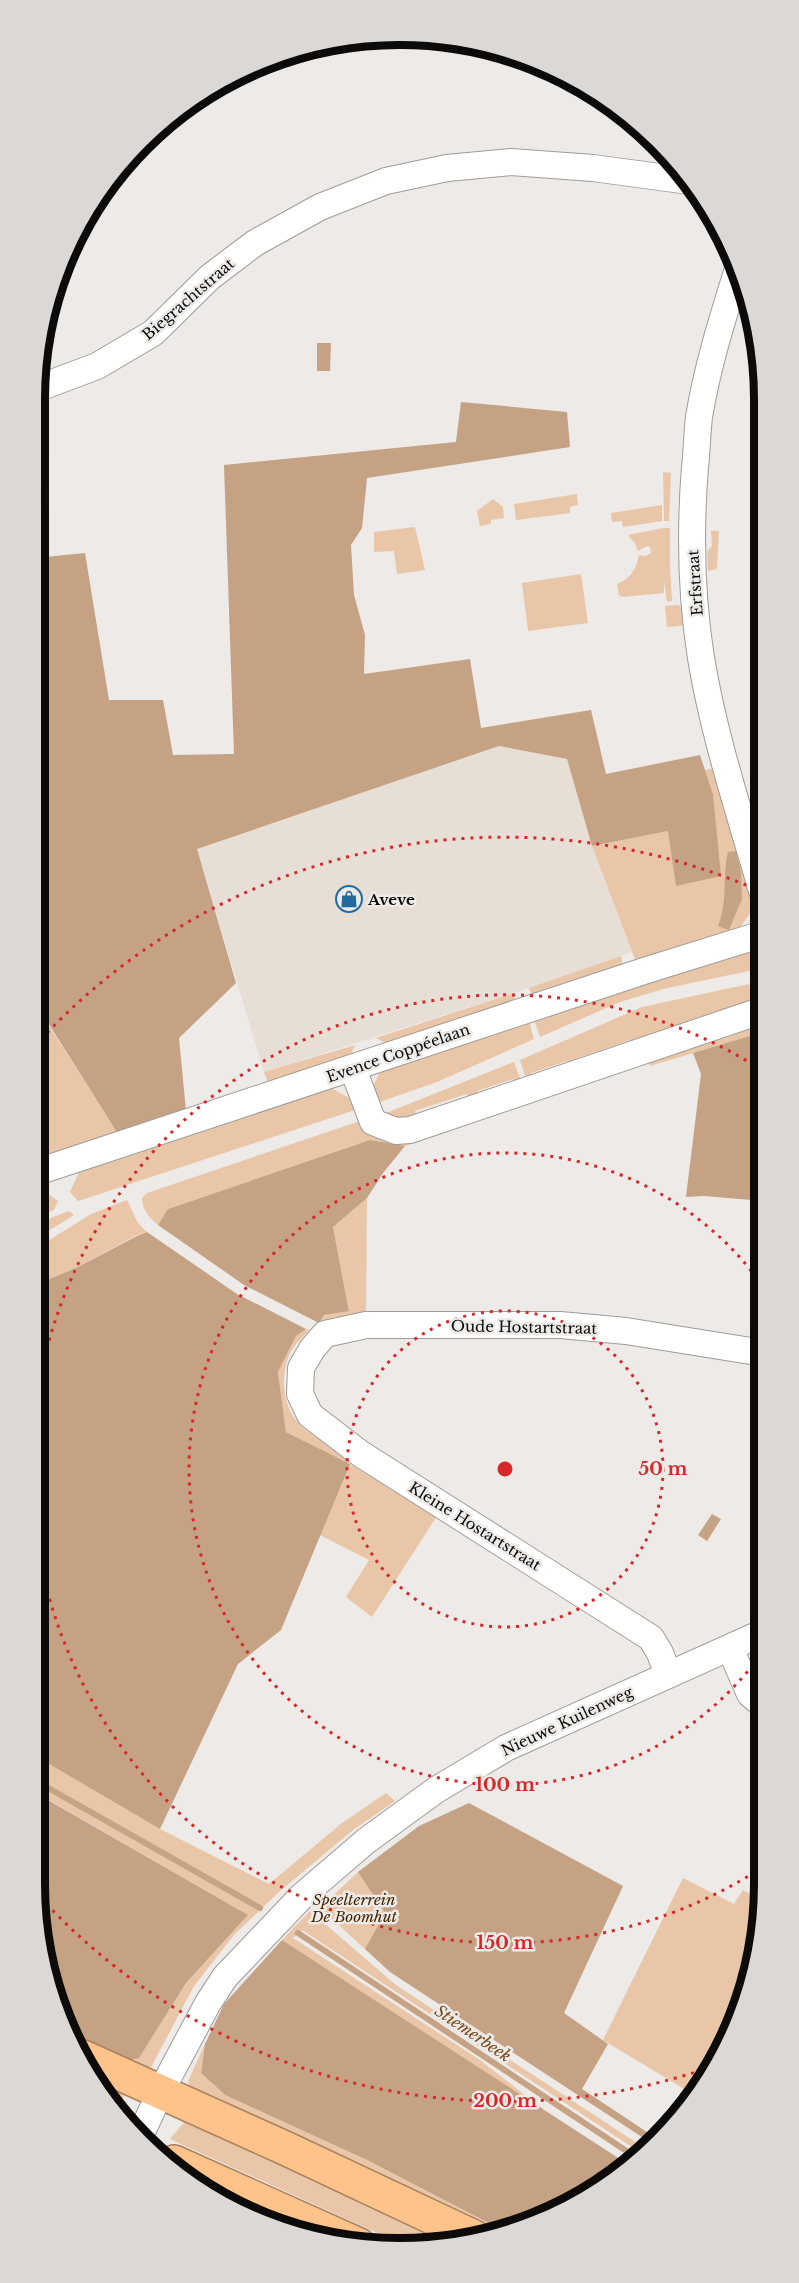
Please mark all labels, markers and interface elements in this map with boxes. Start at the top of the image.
street label: Biegrachtstraat [138,254,238,344]
street label: Erfstraat [683,549,707,617]
shop icon: Aveve [334,884,364,914]
place label: Aveve [367,890,415,909]
street label: Evence Coppéelaan [324,1020,472,1086]
street label: Oude Hostartstraat [451,1316,598,1338]
text: 50 m [639,1458,688,1480]
centre of rings [495,1459,515,1479]
street label: Kleine Hostartstraat [405,1478,545,1575]
street label: Nieuwe Kuilenweg [498,1682,637,1760]
text: 100 m [475,1774,535,1796]
park label: Speelterrein De Boomhut [310,1890,398,1926]
text: 150 m [477,1932,534,1954]
water label: Stiemerbeek [431,2000,515,2066]
text: 200 m [473,2090,537,2112]

